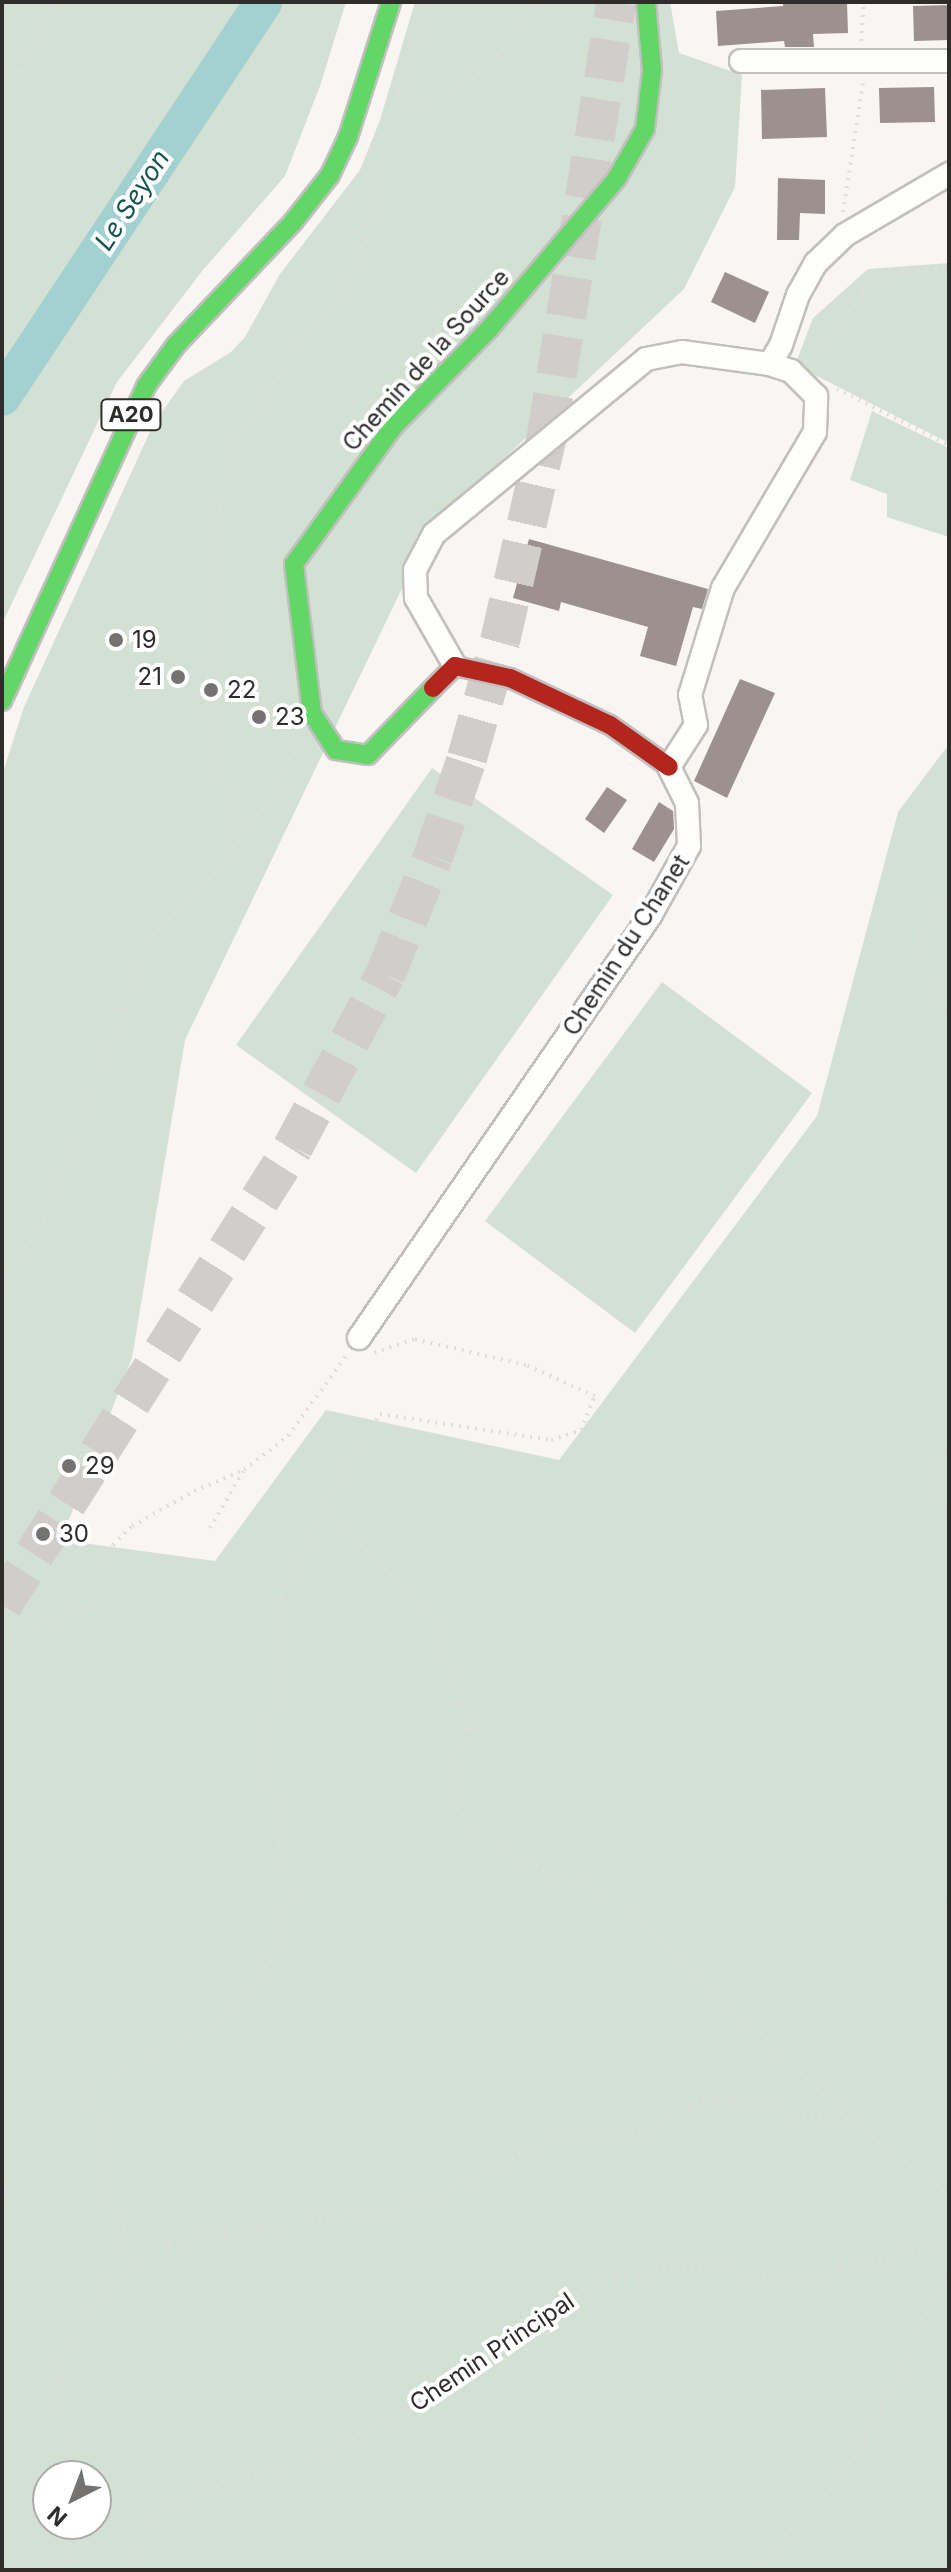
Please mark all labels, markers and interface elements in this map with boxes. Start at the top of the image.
water label: Le Seyon [88,144,176,256]
street label: Chemin de la Source [337,263,515,457]
road number: A20 [99,397,163,433]
place label: 19 [132,626,157,654]
marker: 19 [107,631,125,649]
place label: 21 [138,663,162,691]
marker: 21 [169,668,187,686]
place label: 22 [227,676,256,704]
marker: 22 [202,681,220,699]
place label: 23 [275,703,304,731]
marker: 23 [250,708,268,726]
street label: Chemin du Chanet [557,849,695,1041]
place label: 29 [85,1452,115,1480]
marker: 29 [60,1457,78,1475]
place label: 30 [59,1520,89,1548]
marker: 30 [34,1525,52,1543]
street label: Chemin Principal [404,2286,580,2418]
north arrow [32,2460,112,2540]
text: N [42,2501,72,2532]

